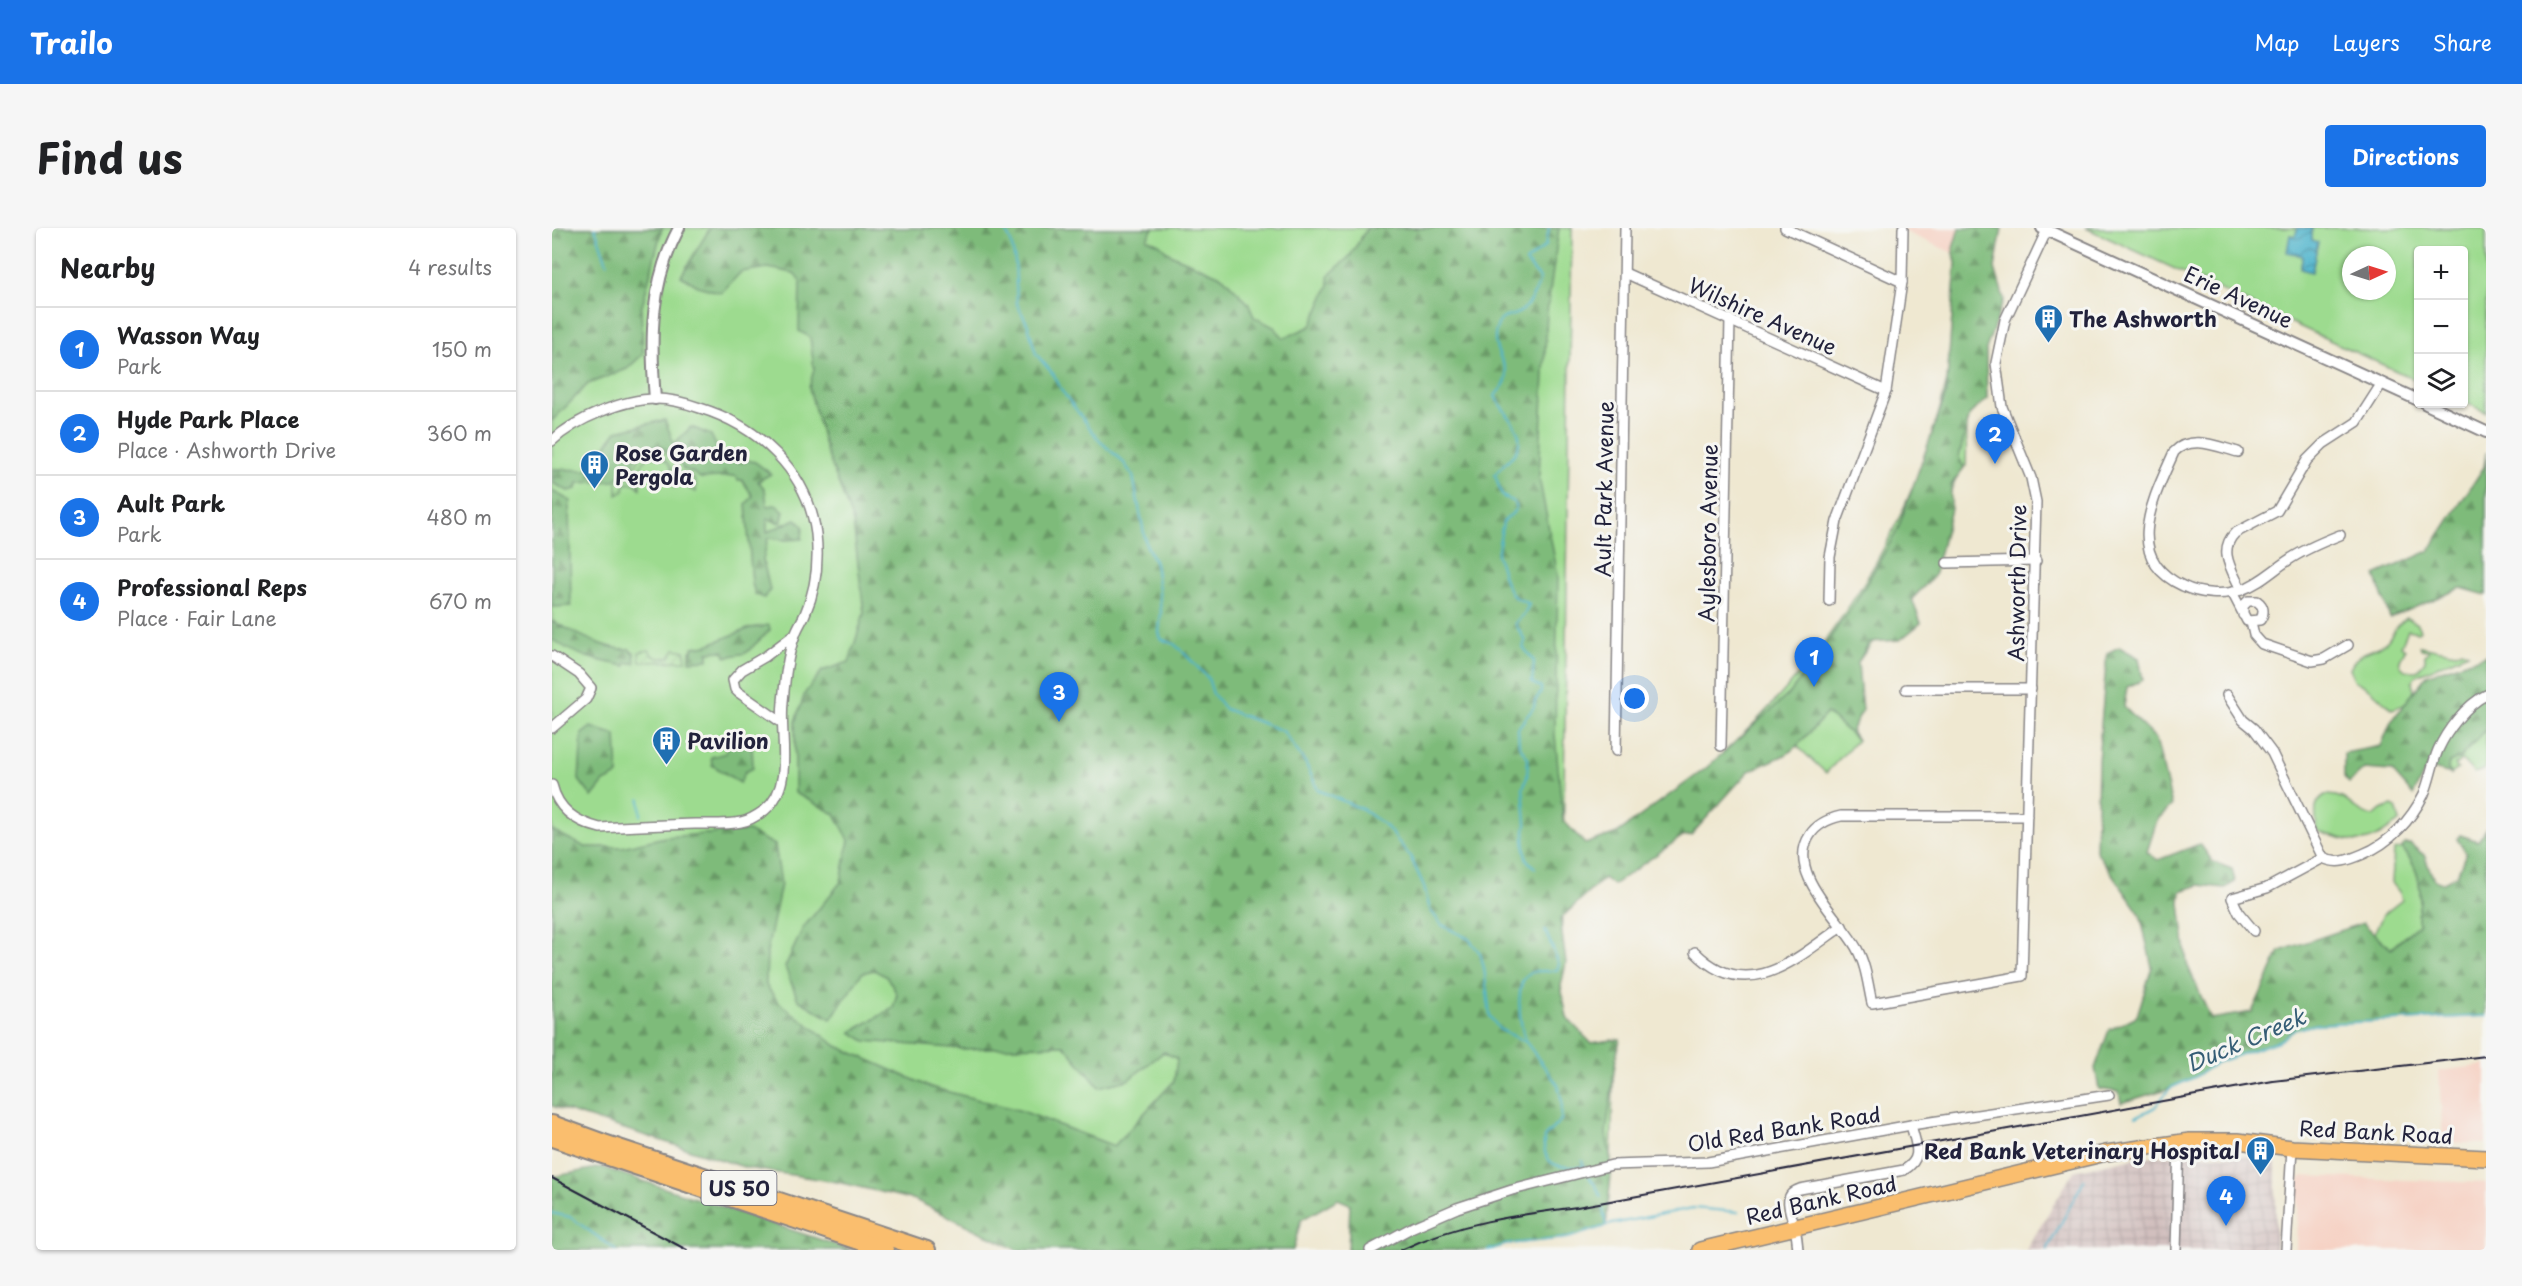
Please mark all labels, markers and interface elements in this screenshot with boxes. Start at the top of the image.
text: Trailo [30,21,113,64]
text: Map [2255,26,2299,58]
text: Layers [2332,26,2400,58]
text: Share [2433,26,2492,58]
text: Find us [36,125,183,188]
button: Directions [2325,125,2486,187]
north arrow [2342,246,2396,300]
map controls [2414,246,2468,408]
button: + [2414,246,2468,300]
text: Nearby [60,248,155,287]
text: 4 results [408,252,492,282]
street label: Erie Avenue [2179,257,2299,335]
street label: Wilshire Avenue [1684,268,1842,362]
button: − [2414,300,2468,354]
building icon: The Ashworth [2032,302,2064,344]
place label: The Ashworth [2069,302,2217,334]
text: Wasson Way [117,318,260,351]
text: 1 [75,334,84,364]
text: 150 m [432,334,492,364]
text: Park [117,351,162,381]
button: layers [2414,354,2468,408]
street label: Ault Park Avenue [1585,401,1621,577]
text: Hyde Park Place [117,402,299,435]
pin: 2 [1976,414,2014,464]
text: 2 [72,418,87,448]
text: 360 m [426,418,492,448]
text: Place · Ashworth Drive [117,435,336,465]
place label: Rose Garden Pergola [615,436,748,492]
street label: Aylesboro Avenue [1689,444,1725,622]
building icon: Rose Garden Pergola [578,448,610,490]
text: Ault Park [117,486,225,519]
text: 3 [73,502,86,532]
text: 480 m [427,502,492,532]
street label: Ashworth Drive [1999,504,2033,662]
text: Park [117,519,162,549]
text: Professional Reps [117,570,307,603]
text: 4 [73,586,86,616]
text: 670 m [429,586,492,616]
text: Place · Fair Lane [117,603,277,633]
pin: 1 [1794,638,1834,687]
pin: 3 [1040,672,1078,722]
your location [1620,684,1649,713]
building icon: Pavilion [650,724,682,766]
place label: Pavilion [687,724,769,756]
water label: Duck Creek [2180,998,2312,1079]
street label: Old Red Bank Road [1685,1097,1883,1159]
street label: Red Bank Road [2298,1111,2454,1151]
place label: Red Bank Veterinary Hospital [1924,1134,2240,1166]
building icon: Red Bank Veterinary Hospital [2245,1134,2277,1176]
street label: Red Bank Road [1742,1166,1900,1232]
road number: US 50 [702,1171,777,1205]
pin: 4 [2206,1176,2246,1226]

